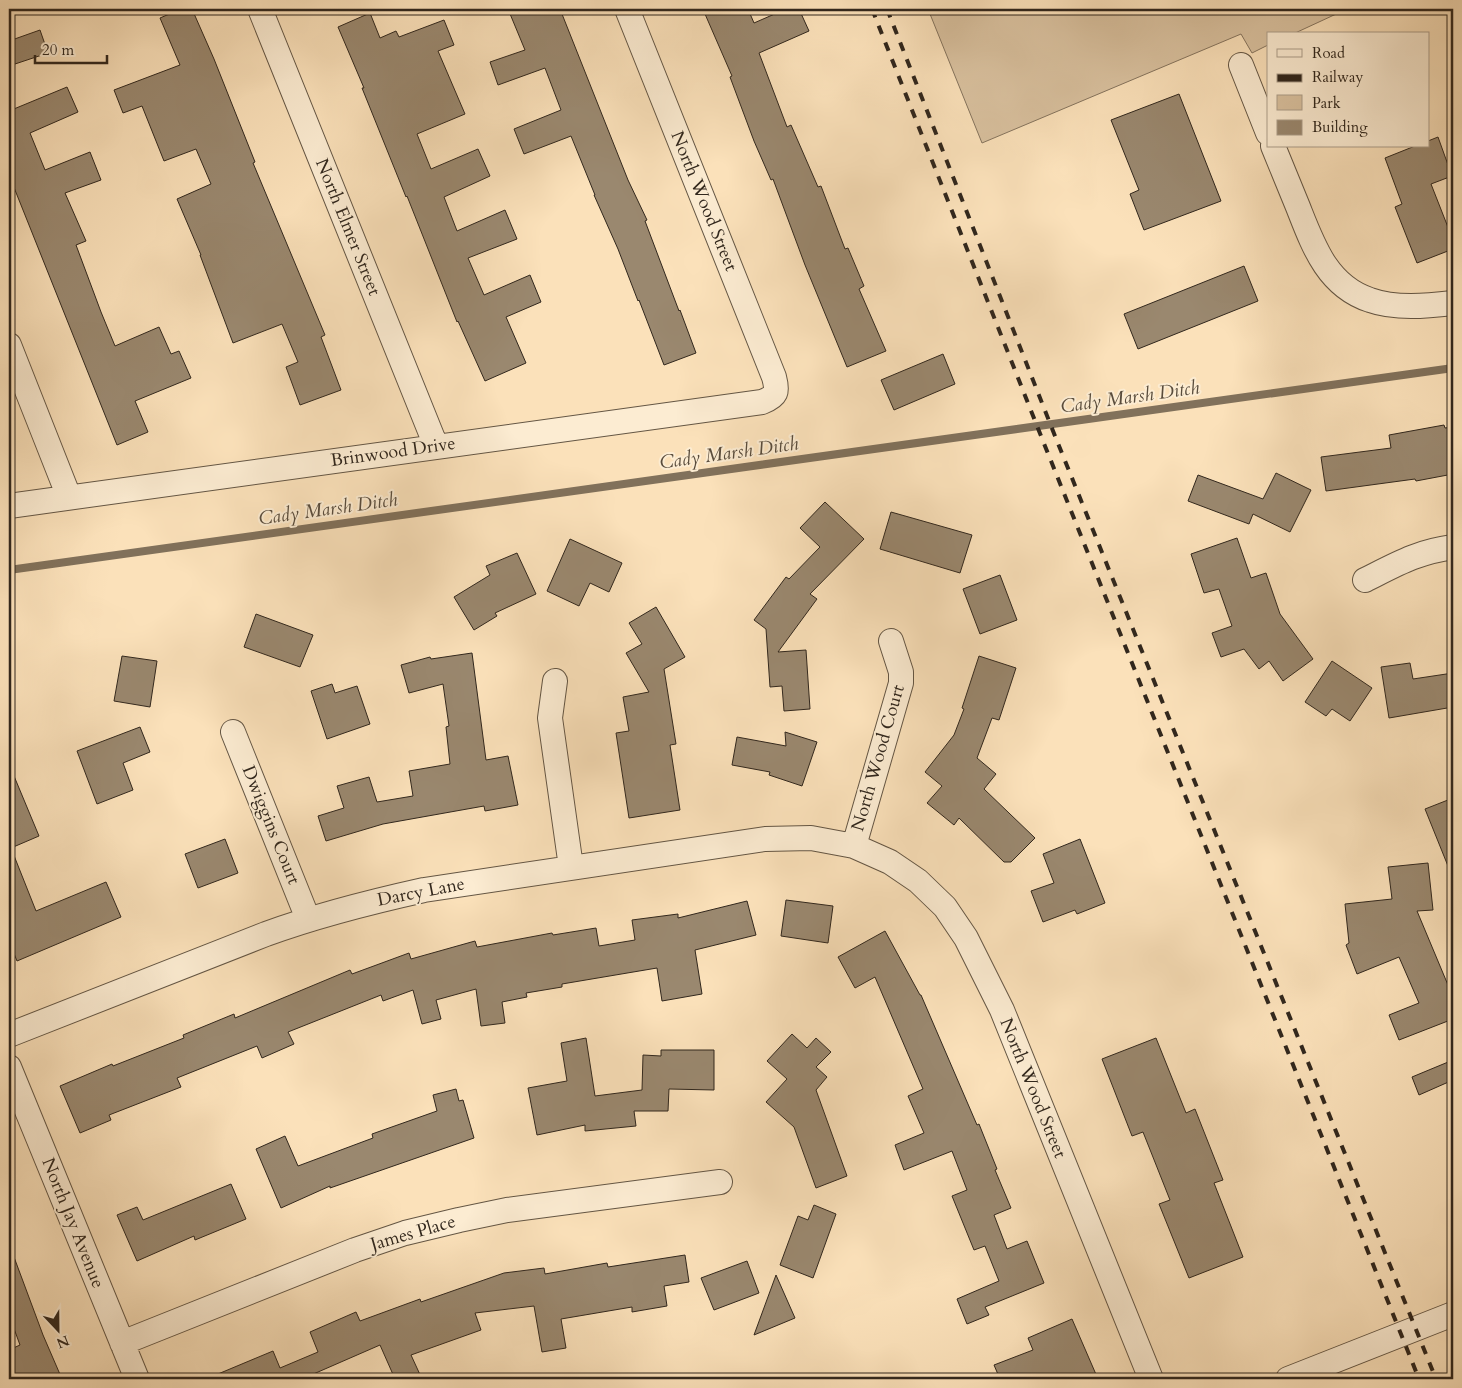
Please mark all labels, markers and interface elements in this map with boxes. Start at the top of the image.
scale bar [35,32,108,64]
legend [1267,32,1430,148]
text: 20 m [42,40,74,60]
text: Road [1312,43,1345,63]
text: Railway [1312,67,1363,87]
text: Park [1312,93,1341,113]
text: Building [1312,117,1368,137]
street label: North Wood Street [664,127,744,275]
street label: North Elmer Street [309,155,387,300]
water label: Cady Marsh Ditch [1059,374,1201,420]
water label: Cady Marsh Ditch [658,430,800,476]
street label: Brinwood Drive [329,431,457,473]
water label: Cady Marsh Ditch [257,486,399,532]
street label: North Wood Court [845,681,911,834]
street label: Dwiggins Court [236,762,306,888]
street label: Darcy Lane [375,871,467,913]
street label: North Wood Street [993,1014,1073,1162]
street label: North Jay Avenue [35,1154,111,1292]
street label: James Place [365,1209,459,1258]
north arrow [32,1306,82,1356]
text: N [53,1331,72,1353]

